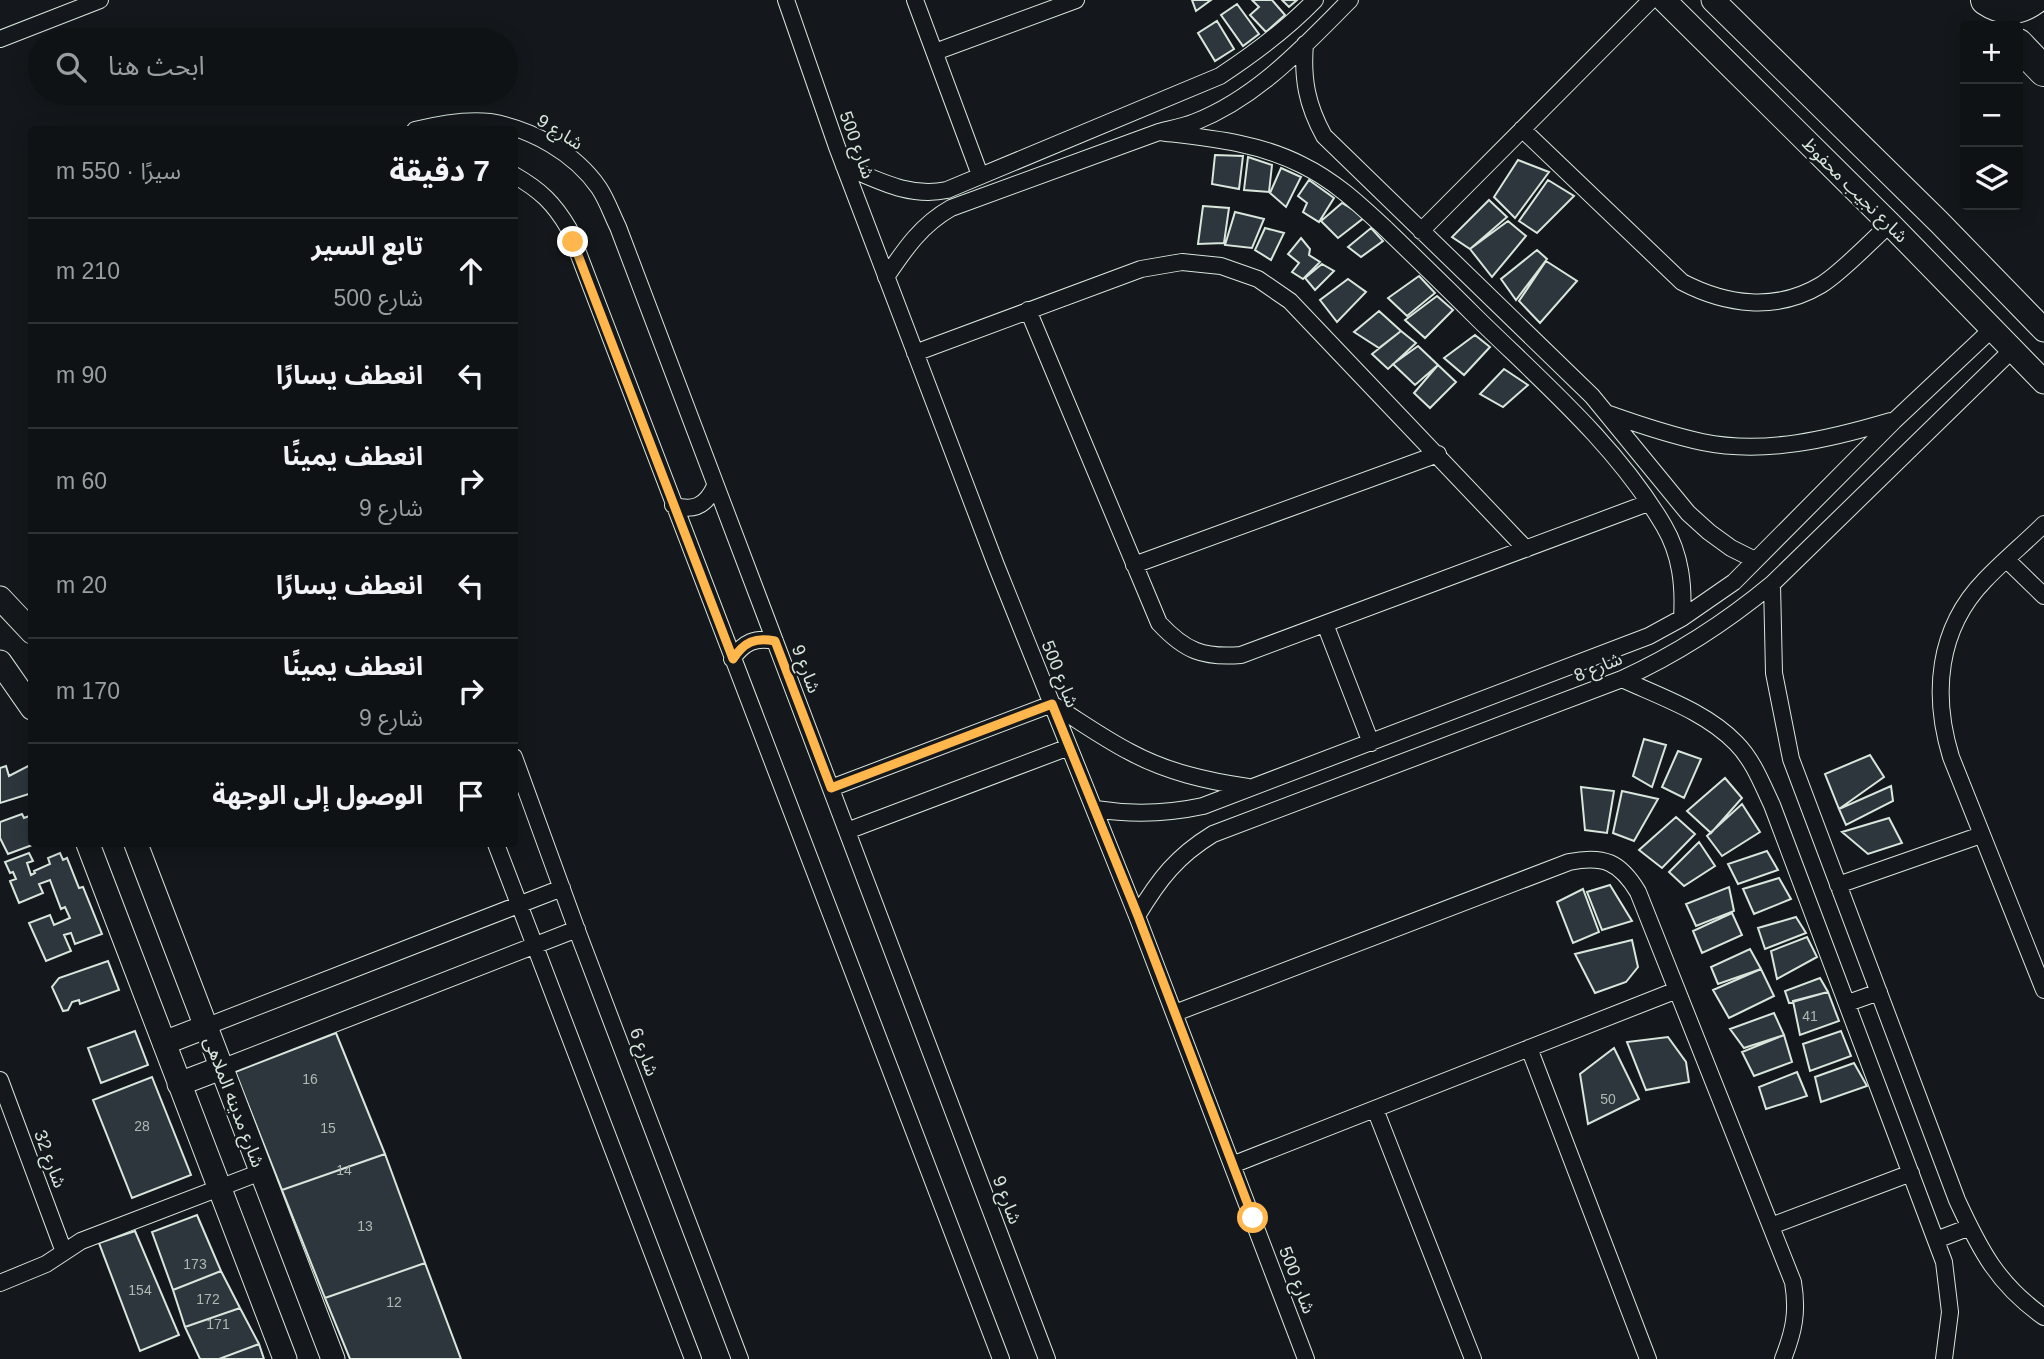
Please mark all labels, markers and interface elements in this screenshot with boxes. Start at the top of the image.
map controls [1960,21,2023,210]
button: + [1960,21,2023,84]
search box [28,28,518,105]
icon: search [52,48,90,86]
text: ابحث هنا [108,51,205,81]
button: − [1960,84,2023,147]
street label: شارع 500 [832,109,878,183]
street label: شارع 9 [531,110,587,157]
street label: شارع نجيب محفوظ [1795,133,1912,250]
button: layers [1960,147,2023,210]
text: 7 دقيقة [389,154,490,187]
text: سيرًا · 550 m [56,158,181,184]
route end [557,226,588,257]
text: تابع السير [311,231,423,261]
icon: ahead [452,252,490,290]
text: 210 m [56,258,120,284]
text: شارع 500 [333,285,423,311]
icon: left [452,357,490,395]
text: انعطف يسارًا [276,360,423,390]
text: 90 m [56,362,107,388]
text: انعطف يمينًا [283,441,423,471]
icon: right [452,462,490,500]
text: 60 m [56,468,107,494]
text: شارع 9 [359,495,423,521]
icon: left [452,567,490,605]
text: انعطف يسارًا [276,570,423,600]
text: 20 m [56,572,107,598]
street label: شارع 500 [1034,638,1082,712]
street label: شارع 9 [784,642,824,697]
street label: شارع 8 [1571,648,1626,689]
text: انعطف يمينًا [283,651,423,681]
icon: right [452,672,490,710]
text: 170 m [56,678,120,704]
text: شارع 9 [359,705,423,731]
icon: arrive [452,777,490,815]
text: الوصول إلى الوجهة [212,780,423,810]
house number: 41 [1802,1008,1818,1024]
street label: شارع 6 [622,1025,662,1080]
street label: شارع مدينه الملاهى [196,1034,268,1172]
house number: 16 [302,1071,318,1087]
house number: 50 [1600,1091,1616,1107]
house number: 28 [134,1118,150,1134]
house number: 15 [320,1120,336,1136]
street label: شارع 32 [26,1127,70,1192]
house number: 14 [336,1162,352,1178]
street label: شارع 9 [985,1173,1025,1228]
route start [1237,1202,1268,1233]
house number: 13 [357,1218,373,1234]
street label: شارع 500 [1271,1244,1319,1318]
house number: 173 [183,1256,207,1272]
house number: 154 [128,1282,152,1298]
house number: 172 [196,1291,220,1307]
house number: 12 [386,1294,402,1310]
house number: 171 [206,1316,230,1332]

